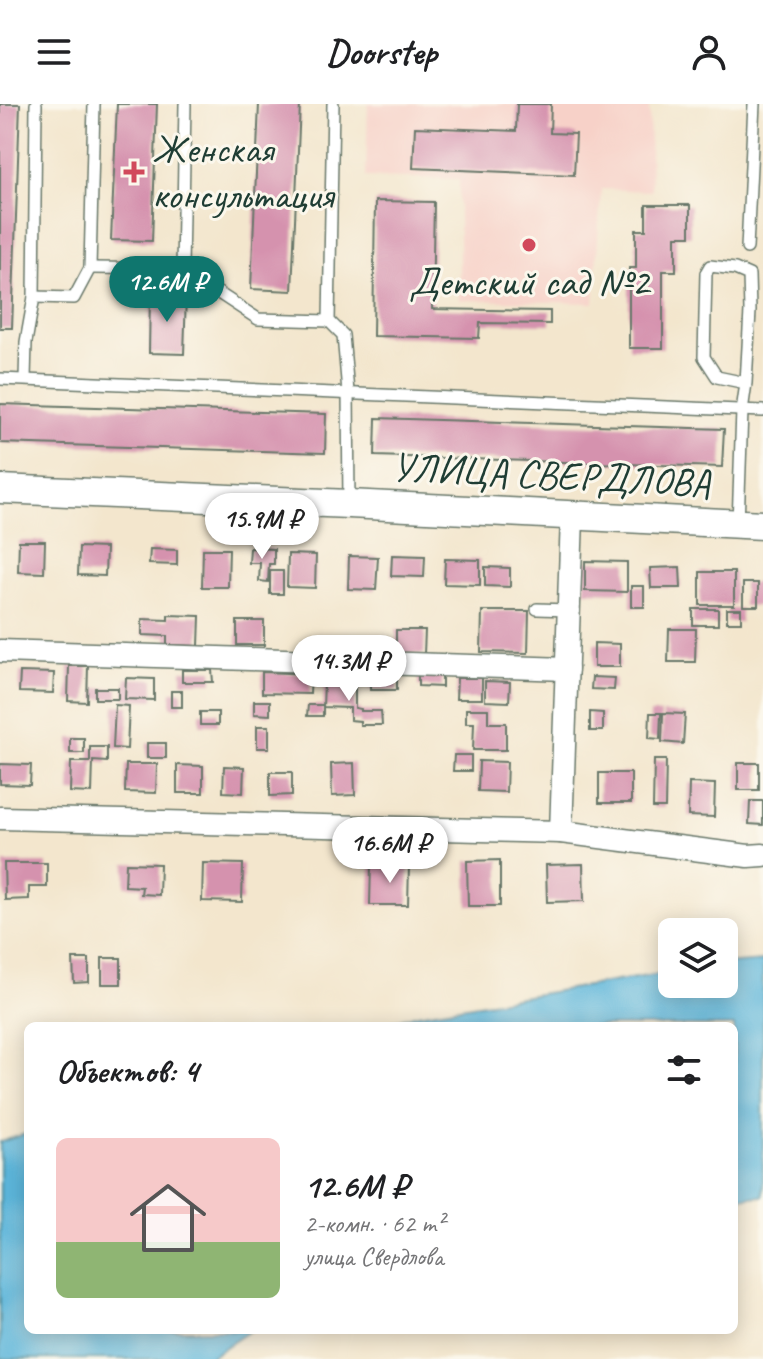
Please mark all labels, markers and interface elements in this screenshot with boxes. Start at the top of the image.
text: Doorstep [326,29,437,75]
icon: menu [32,30,76,74]
icon: person [687,30,731,74]
place label: Женская консультация [152,124,336,220]
marker: Женская консультация [123,161,145,183]
marker: Детский сад №2 [520,236,538,254]
pin: 12.6M ₽ [93,256,241,324]
place label: Детский сад №2 [409,257,652,307]
text: 12.6M ₽ [127,265,207,298]
street label: УЛИЦА СВЕРДЛОВА [391,442,712,508]
pin: 15.9M ₽ [188,493,336,561]
text: 15.9M ₽ [223,502,301,535]
pin: 14.3M ₽ [275,635,423,703]
text: 14.3M ₽ [310,644,388,677]
pin: 16.6M ₽ [316,817,464,885]
text: 16.6M ₽ [350,826,430,859]
map controls [658,918,738,998]
button: layers [658,918,738,998]
icon: filters [662,1048,706,1092]
text: Объектов: 4 [56,1049,198,1092]
text: 12.6M ₽ [304,1164,408,1207]
icon: home [120,1170,216,1266]
text: 2-комн. · 62 m² [304,1207,444,1240]
text: улица Свердлова [304,1240,443,1273]

